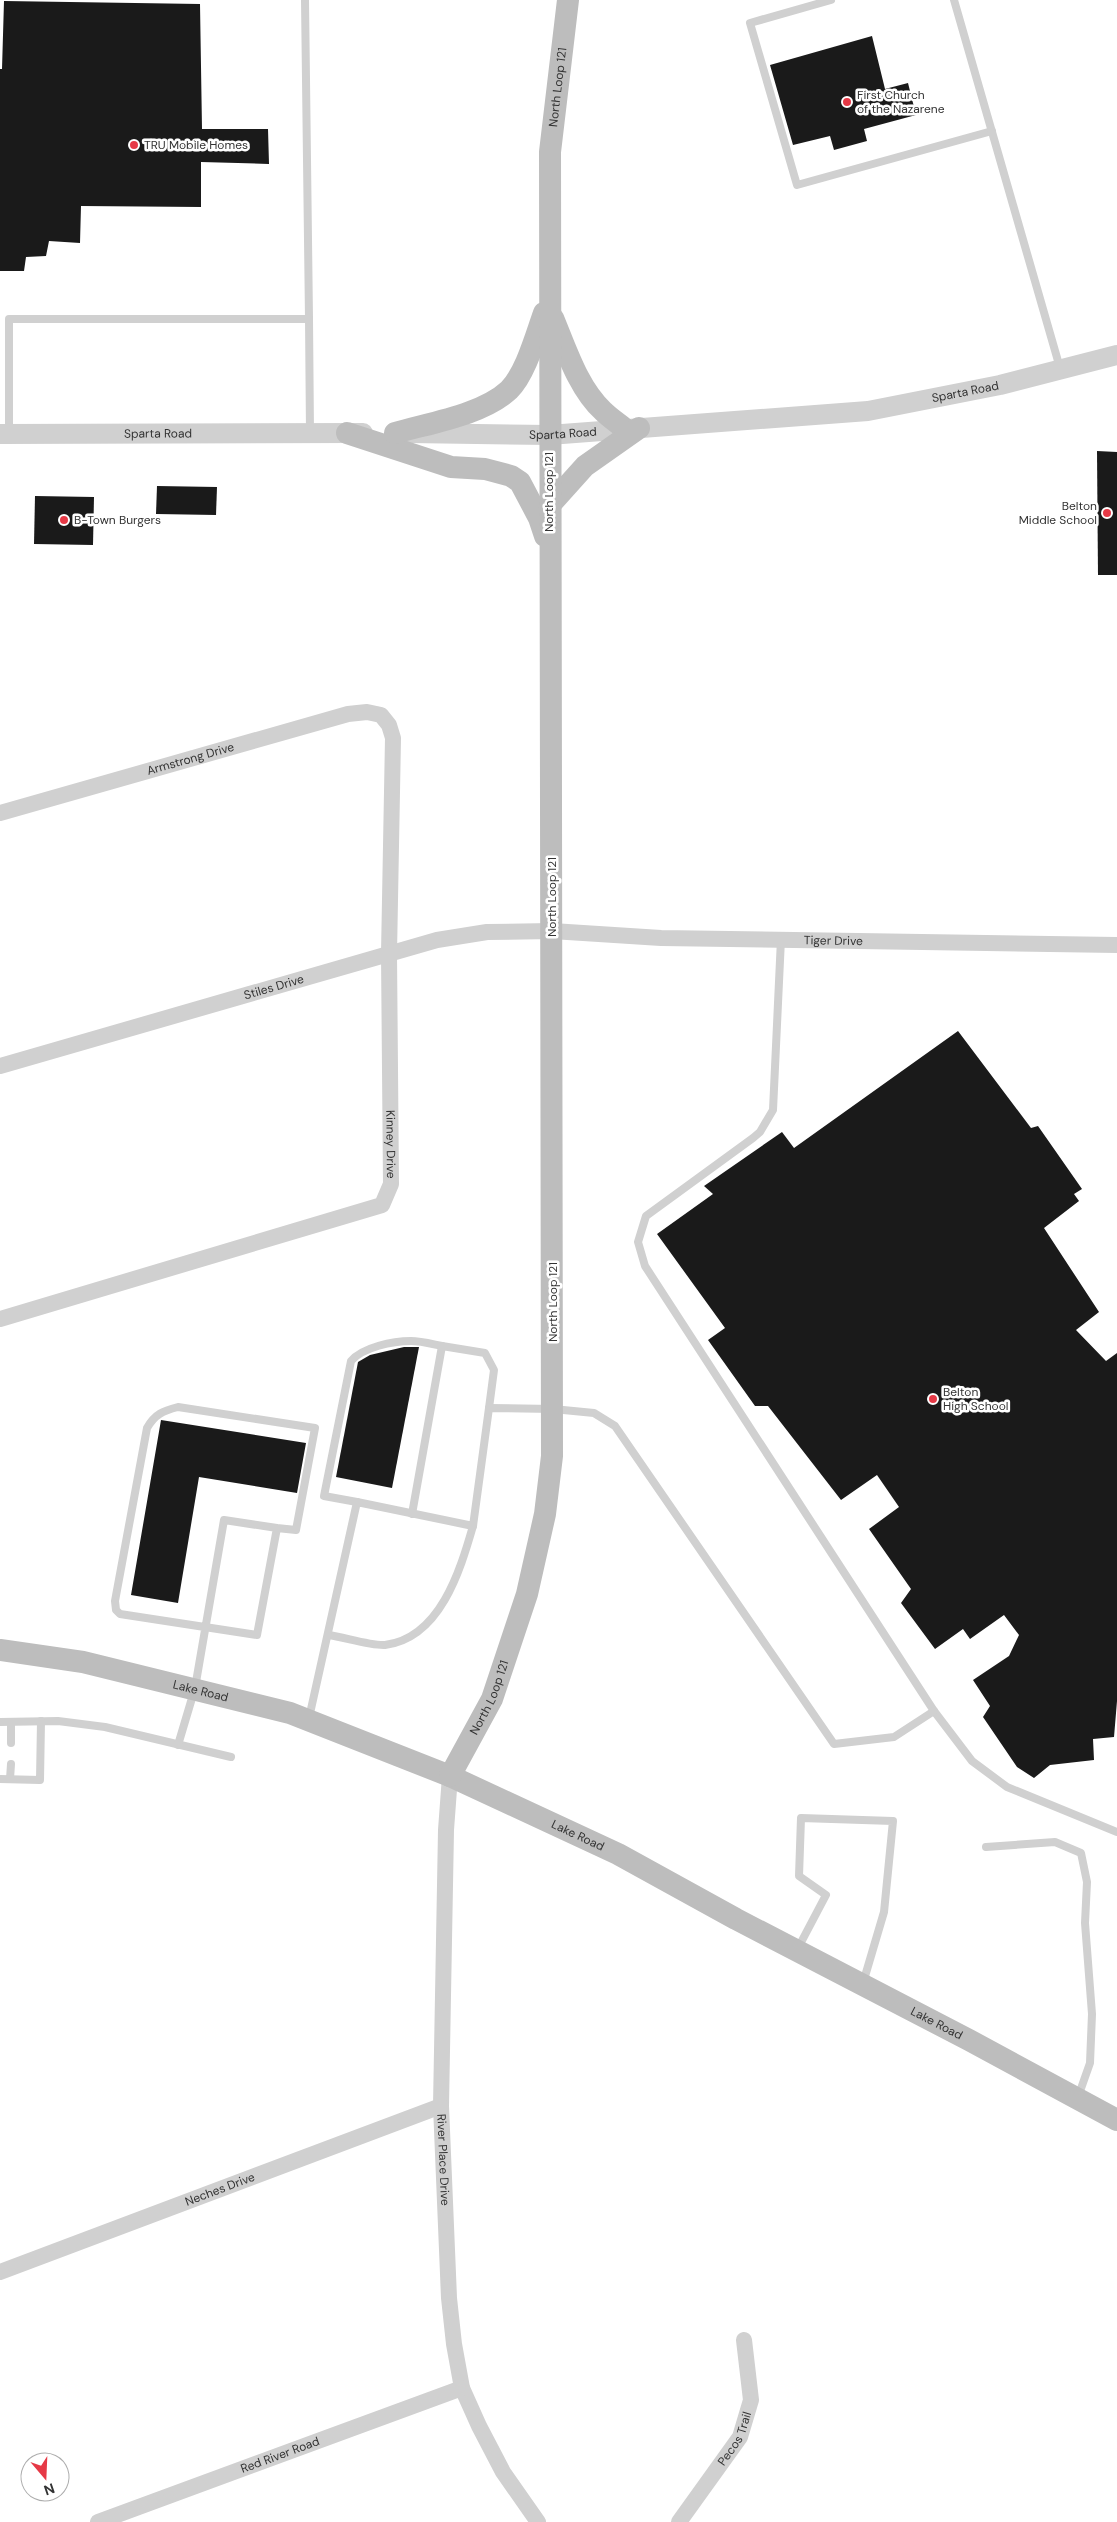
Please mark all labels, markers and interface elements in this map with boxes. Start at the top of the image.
street label: North Loop 121 [545,47,570,128]
place label: First Church of the Nazarene [857,87,945,117]
marker: First Church of the Nazarene [841,96,853,108]
place label: TRU Mobile Homes [144,137,248,153]
marker: TRU Mobile Homes [128,139,140,151]
street label: Sparta Road [930,377,1000,406]
street label: Sparta Road [529,423,597,443]
street label: Sparta Road [124,425,192,442]
street label: North Loop 121 [541,452,557,532]
place label: Belton Middle School [1019,498,1097,528]
marker: Belton Middle School [1101,507,1113,519]
place label: B-Town Burgers [74,512,161,528]
marker: B-Town Burgers [58,514,70,526]
street label: Armstrong Drive [145,739,236,779]
street label: North Loop 121 [544,857,560,937]
street label: Tiger Drive [804,932,863,949]
street label: Stiles Drive [242,971,306,1003]
street label: Kinney Drive [382,1110,399,1179]
street label: North Loop 121 [545,1262,561,1342]
place label: Belton High School [943,1384,1008,1414]
marker: Belton High School [927,1393,939,1405]
street label: North Loop 121 [466,1658,512,1738]
street label: Lake Road [171,1676,230,1706]
street label: Lake Road [549,1816,607,1855]
street label: Lake Road [908,2003,965,2043]
street label: River Place Drive [433,2113,453,2206]
street label: Neches Drive [183,2169,257,2210]
street label: Pecos Trail [714,2410,755,2469]
street label: Red River Road [238,2433,322,2477]
north arrow [20,2452,70,2502]
text: N [41,2479,57,2499]

